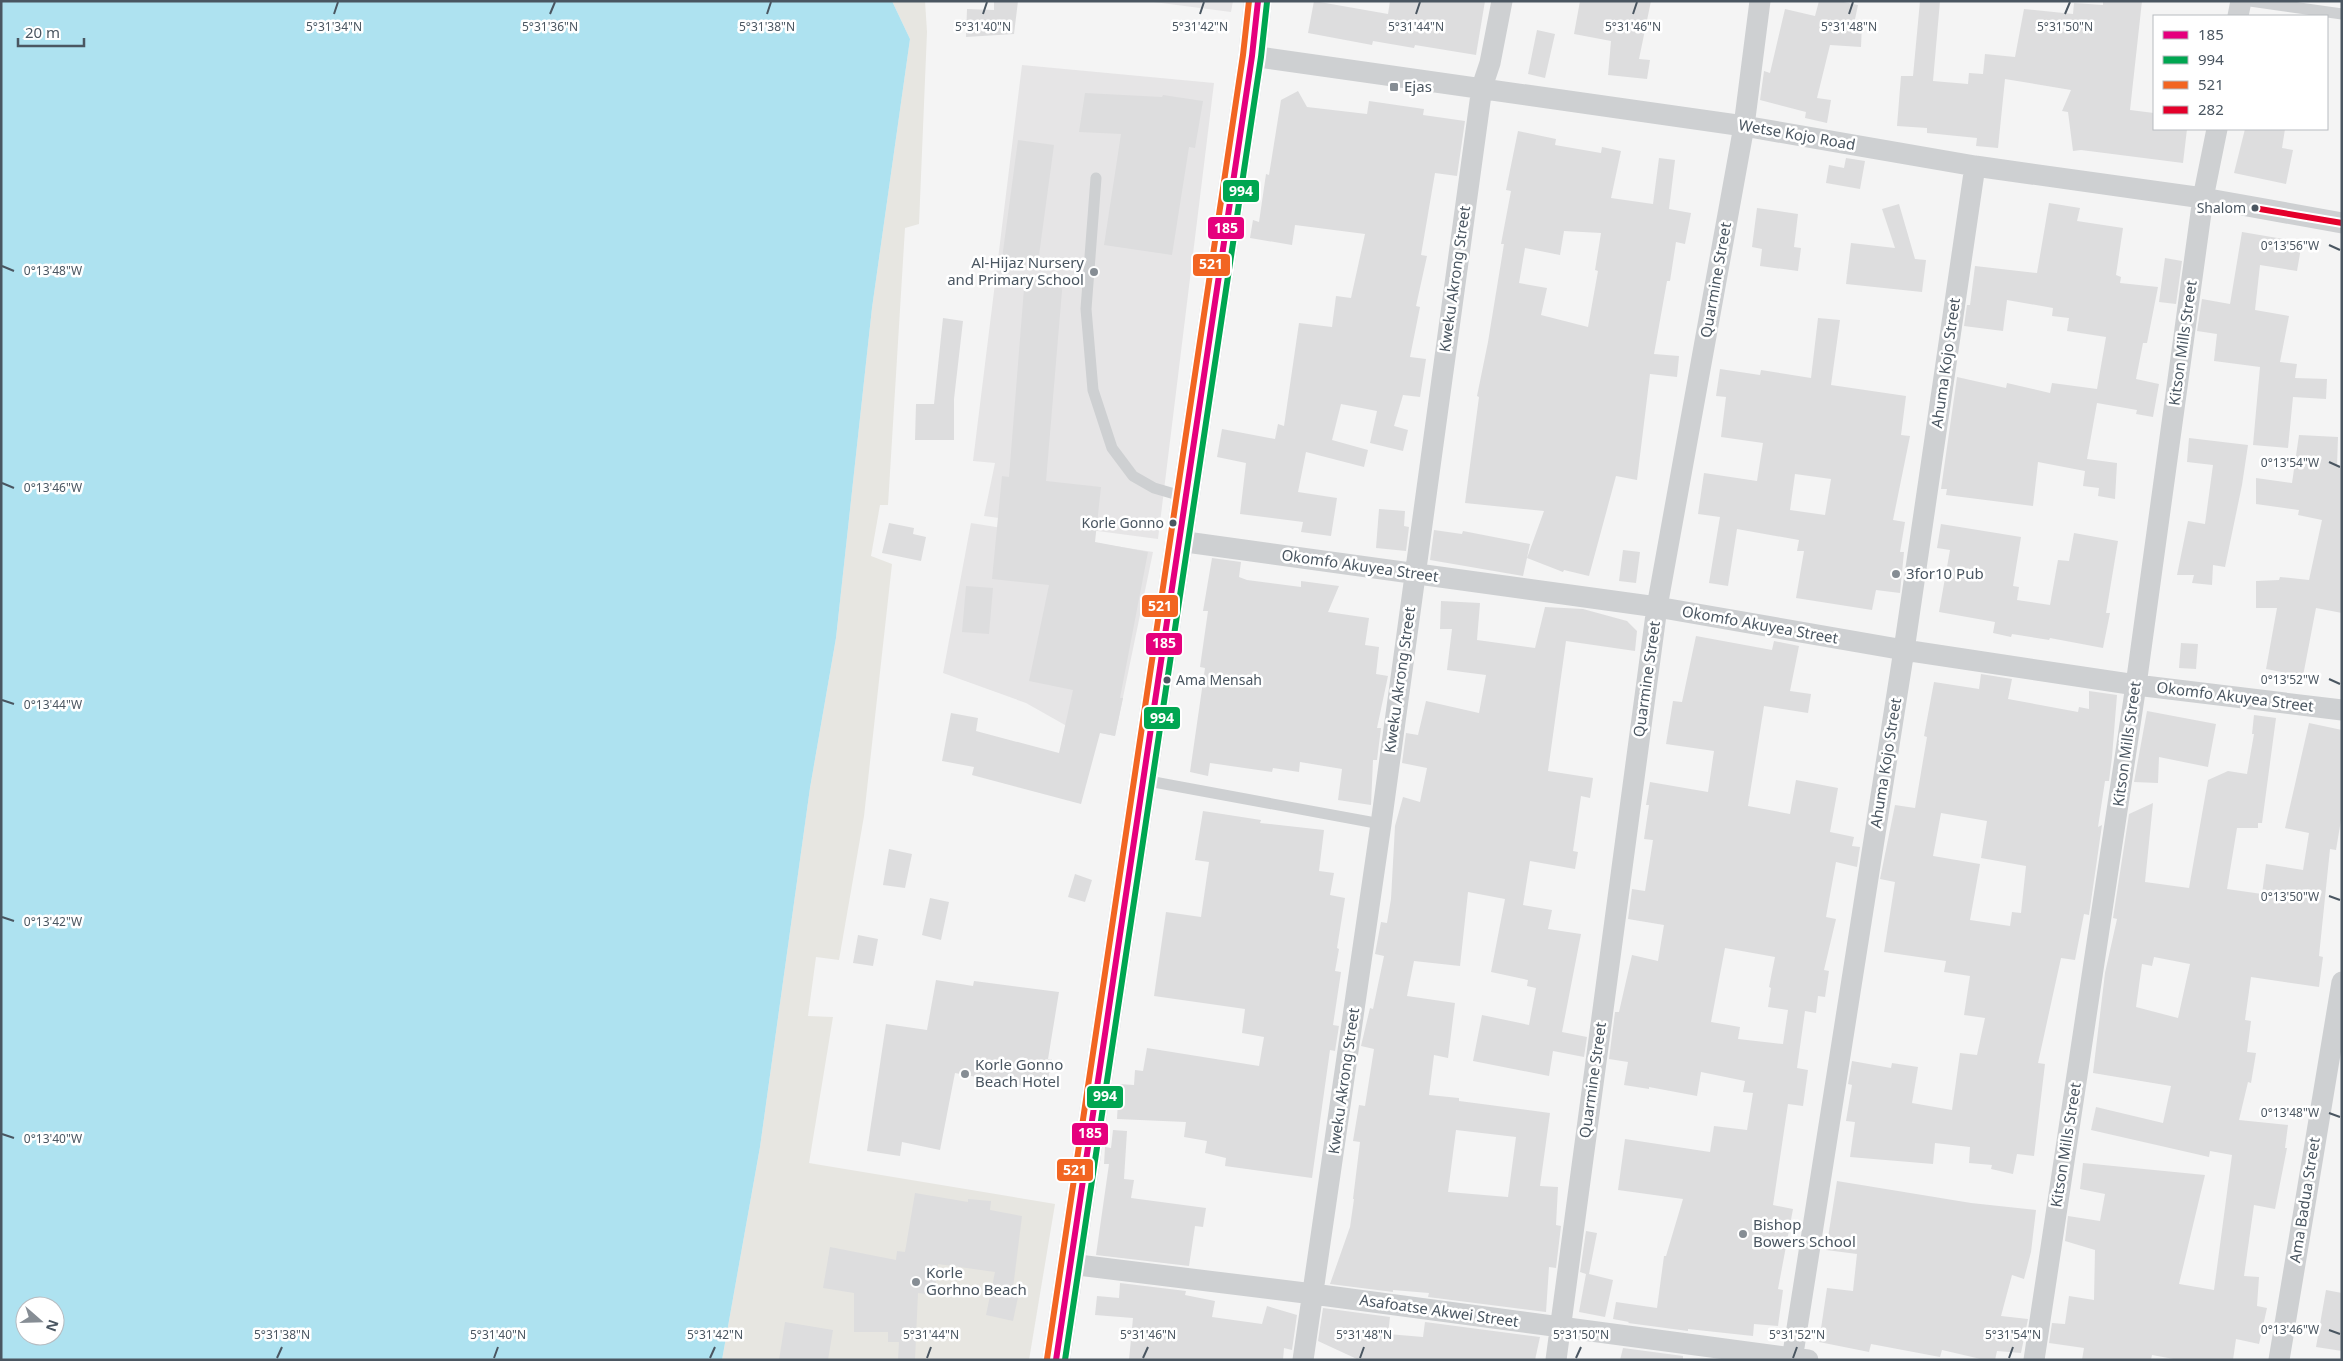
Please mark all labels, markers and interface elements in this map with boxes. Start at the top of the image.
scale bar [18,15,84,47]
legend [2153,15,2328,130]
text: 5°31'34"N [306,18,362,35]
text: 5°31'36"N [522,18,578,35]
text: 5°31'38"N [739,18,795,35]
text: 5°31'40"N [955,18,1011,35]
text: 5°31'42"N [1172,18,1228,35]
text: 5°31'44"N [1388,18,1444,35]
text: 5°31'46"N [1605,18,1661,35]
text: 5°31'48"N [1821,18,1877,35]
text: 5°31'50"N [2037,18,2093,35]
text: 20 m [25,22,60,42]
text: 185 [2198,24,2224,44]
text: 994 [2198,49,2224,69]
text: 521 [2198,74,2224,94]
place label: Ejas [1404,76,1432,96]
marker: Ejas [1388,81,1400,93]
text: 282 [2198,99,2224,119]
street label: Wetse Kojo Road [1737,114,1857,154]
line badge: 994 [1222,179,1260,203]
text: 994 [1229,181,1253,200]
place label: Shalom [2197,198,2246,217]
marker: Shalom [2250,203,2260,213]
street label: Kweku Akrong Street [1434,204,1474,353]
line badge: 185 [1207,216,1245,240]
text: 185 [1214,218,1238,237]
street label: Quarmine Street [1695,220,1735,339]
text: 0°13'56"W [2261,237,2319,254]
place label: Al-Hijaz Nursery and Primary School [947,252,1084,289]
line badge: 521 [1192,253,1231,277]
text: 521 [1199,254,1223,273]
text: 0°13'48"W [24,262,82,279]
marker: Al-Hijaz Nursery and Primary School [1088,266,1100,278]
street label: Kitson Mills Street [2163,278,2201,407]
street label: Ahuma Kojo Street [1926,296,1964,429]
text: 0°13'54"W [2261,454,2319,471]
text: 0°13'46"W [24,479,82,496]
place label: Korle Gonno [1081,513,1164,532]
marker: Korle Gonno [1168,518,1178,528]
street label: Okomfo Akuyea Street [1280,544,1440,586]
place label: 3for10 Pub [1906,563,1984,583]
marker: 3for10 Pub [1890,568,1902,580]
line badge: 521 [1141,594,1179,618]
text: 521 [1148,596,1172,615]
street label: Okomfo Akuyea Street [1681,600,1840,648]
street label: Kweku Akrong Street [1379,605,1419,754]
street label: Quarmine Street [1628,619,1664,738]
line badge: 185 [1145,632,1183,656]
text: 185 [1152,633,1176,652]
place label: Ama Mensah [1176,670,1262,689]
text: 0°13'52"W [2261,671,2319,688]
marker: Ama Mensah [1162,675,1172,685]
street label: Okomfo Akuyea Street [2155,676,2315,716]
street label: Kitson Mills Street [2107,679,2145,808]
text: 0°13'44"W [24,696,82,713]
street label: Ahuma Kojo Street [1865,696,1905,829]
line badge: 994 [1143,706,1181,730]
text: 994 [1150,708,1174,727]
text: 0°13'50"W [2261,888,2319,905]
text: 0°13'42"W [24,913,82,930]
street label: Kweku Akrong Street [1323,1006,1363,1155]
street label: Quarmine Street [1574,1020,1610,1139]
place label: Korle Gonno Beach Hotel [975,1054,1063,1091]
marker: Korle Gonno Beach Hotel [959,1068,971,1080]
street label: Kitson Mills Street [2045,1080,2085,1209]
line badge: 994 [1086,1085,1124,1109]
text: 994 [1093,1086,1117,1105]
text: 0°13'48"W [2261,1104,2319,1121]
line badge: 185 [1071,1122,1109,1146]
text: 185 [1078,1123,1102,1142]
text: 0°13'40"W [24,1130,82,1147]
street label: Ama Badua Street [2284,1135,2324,1264]
line badge: 521 [1056,1158,1094,1182]
text: 521 [1063,1160,1087,1179]
place label: Bishop Bowers School [1753,1214,1856,1251]
marker: Bishop Bowers School [1737,1228,1749,1240]
place label: Korle Gorhno Beach [926,1262,1027,1299]
marker: Korle Gorhno Beach [910,1276,922,1288]
street label: Asafoatse Akwei Street [1358,1289,1520,1331]
north arrow [15,1296,65,1346]
text: N [42,1317,64,1334]
text: 0°13'46"W [2261,1321,2319,1338]
text: 5°31'38"N [254,1326,310,1343]
text: 5°31'40"N [470,1326,526,1343]
text: 5°31'42"N [687,1326,743,1343]
text: 5°31'44"N [903,1326,959,1343]
text: 5°31'46"N [1120,1326,1176,1343]
text: 5°31'48"N [1336,1326,1392,1343]
text: 5°31'50"N [1553,1326,1609,1343]
text: 5°31'52"N [1769,1326,1825,1343]
text: 5°31'54"N [1985,1326,2041,1343]

